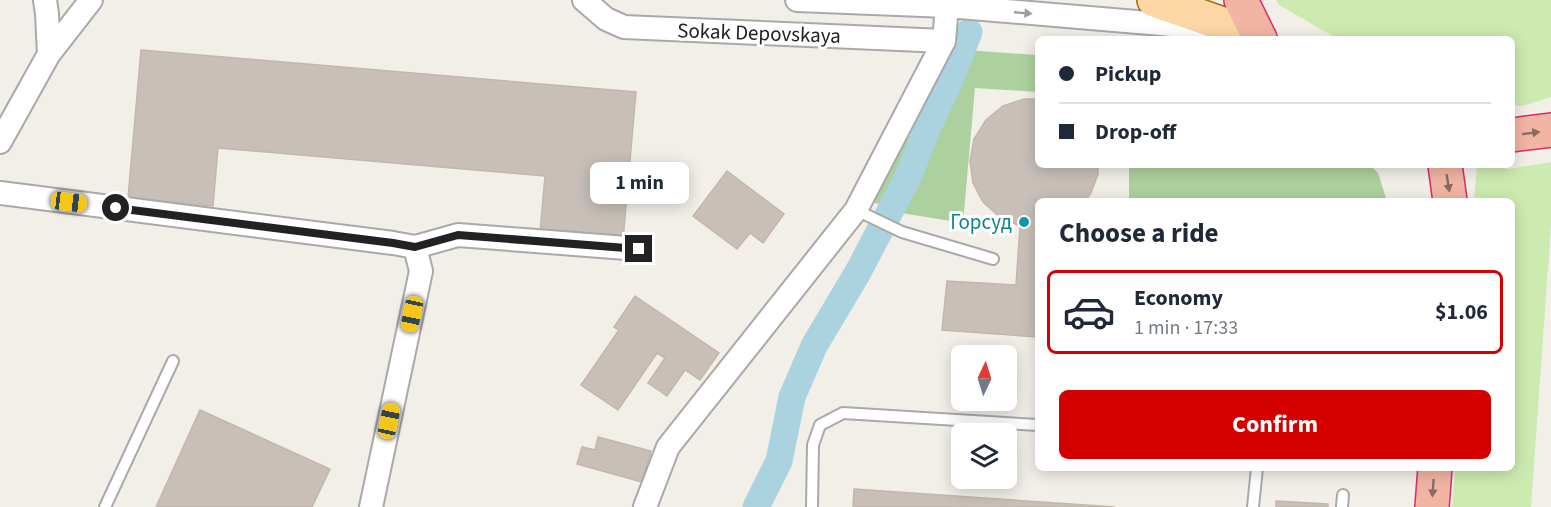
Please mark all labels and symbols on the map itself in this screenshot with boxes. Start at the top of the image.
one-way arrow [1013,8,1032,18]
street label: Sokak Depovskaya [677,15,841,51]
one-way arrow [1522,128,1541,138]
callout: 1 min [590,162,688,204]
one-way arrow [1443,174,1452,193]
car [50,191,88,213]
route start [102,194,129,221]
place label: Горсуд [950,207,1012,237]
marker: Горсуд [1017,215,1031,229]
route end [625,235,652,262]
car [399,295,425,333]
north arrow [951,345,1017,411]
car [376,402,402,440]
one-way arrow [1429,478,1438,497]

